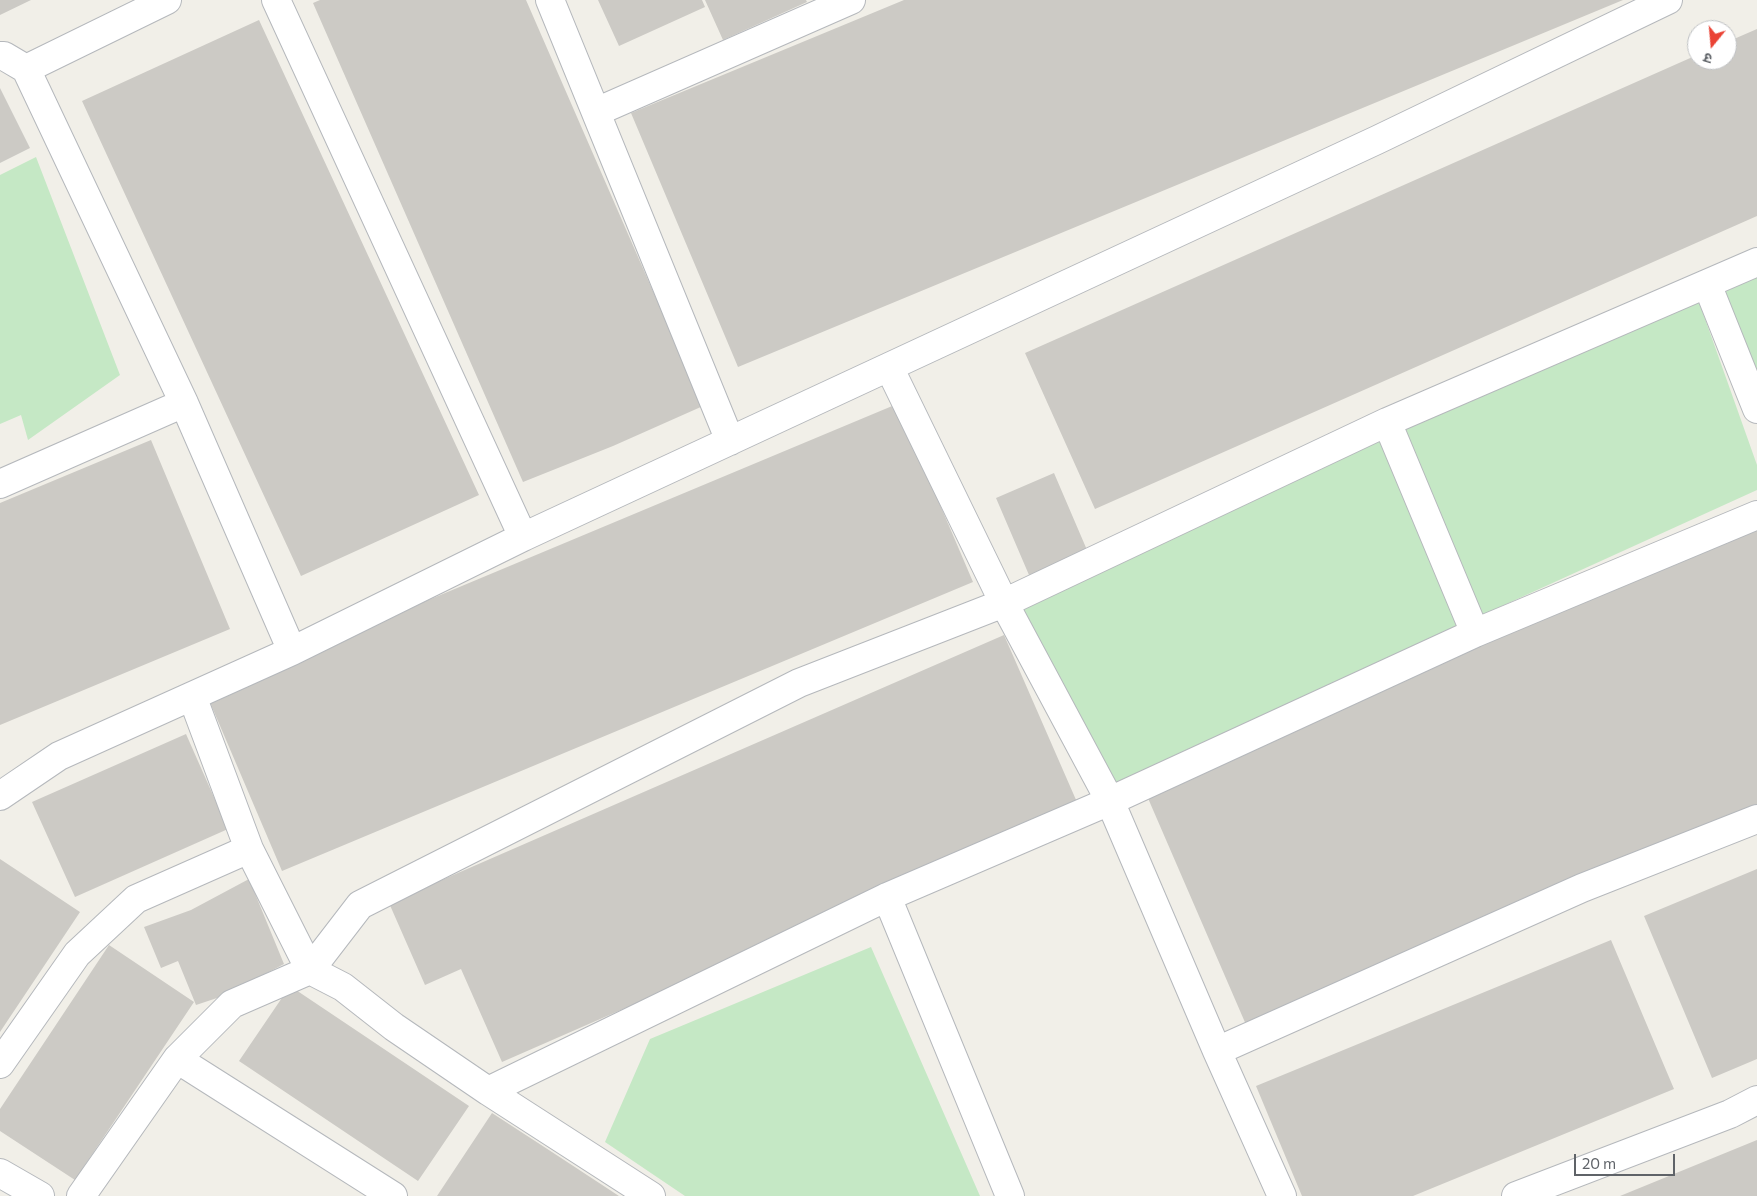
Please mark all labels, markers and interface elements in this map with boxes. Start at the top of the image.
north arrow [1687,20,1737,70]
text: उ [1701,50,1714,68]
scale bar [1577,1144,1678,1176]
text: 20 m [1582,1154,1616,1172]

